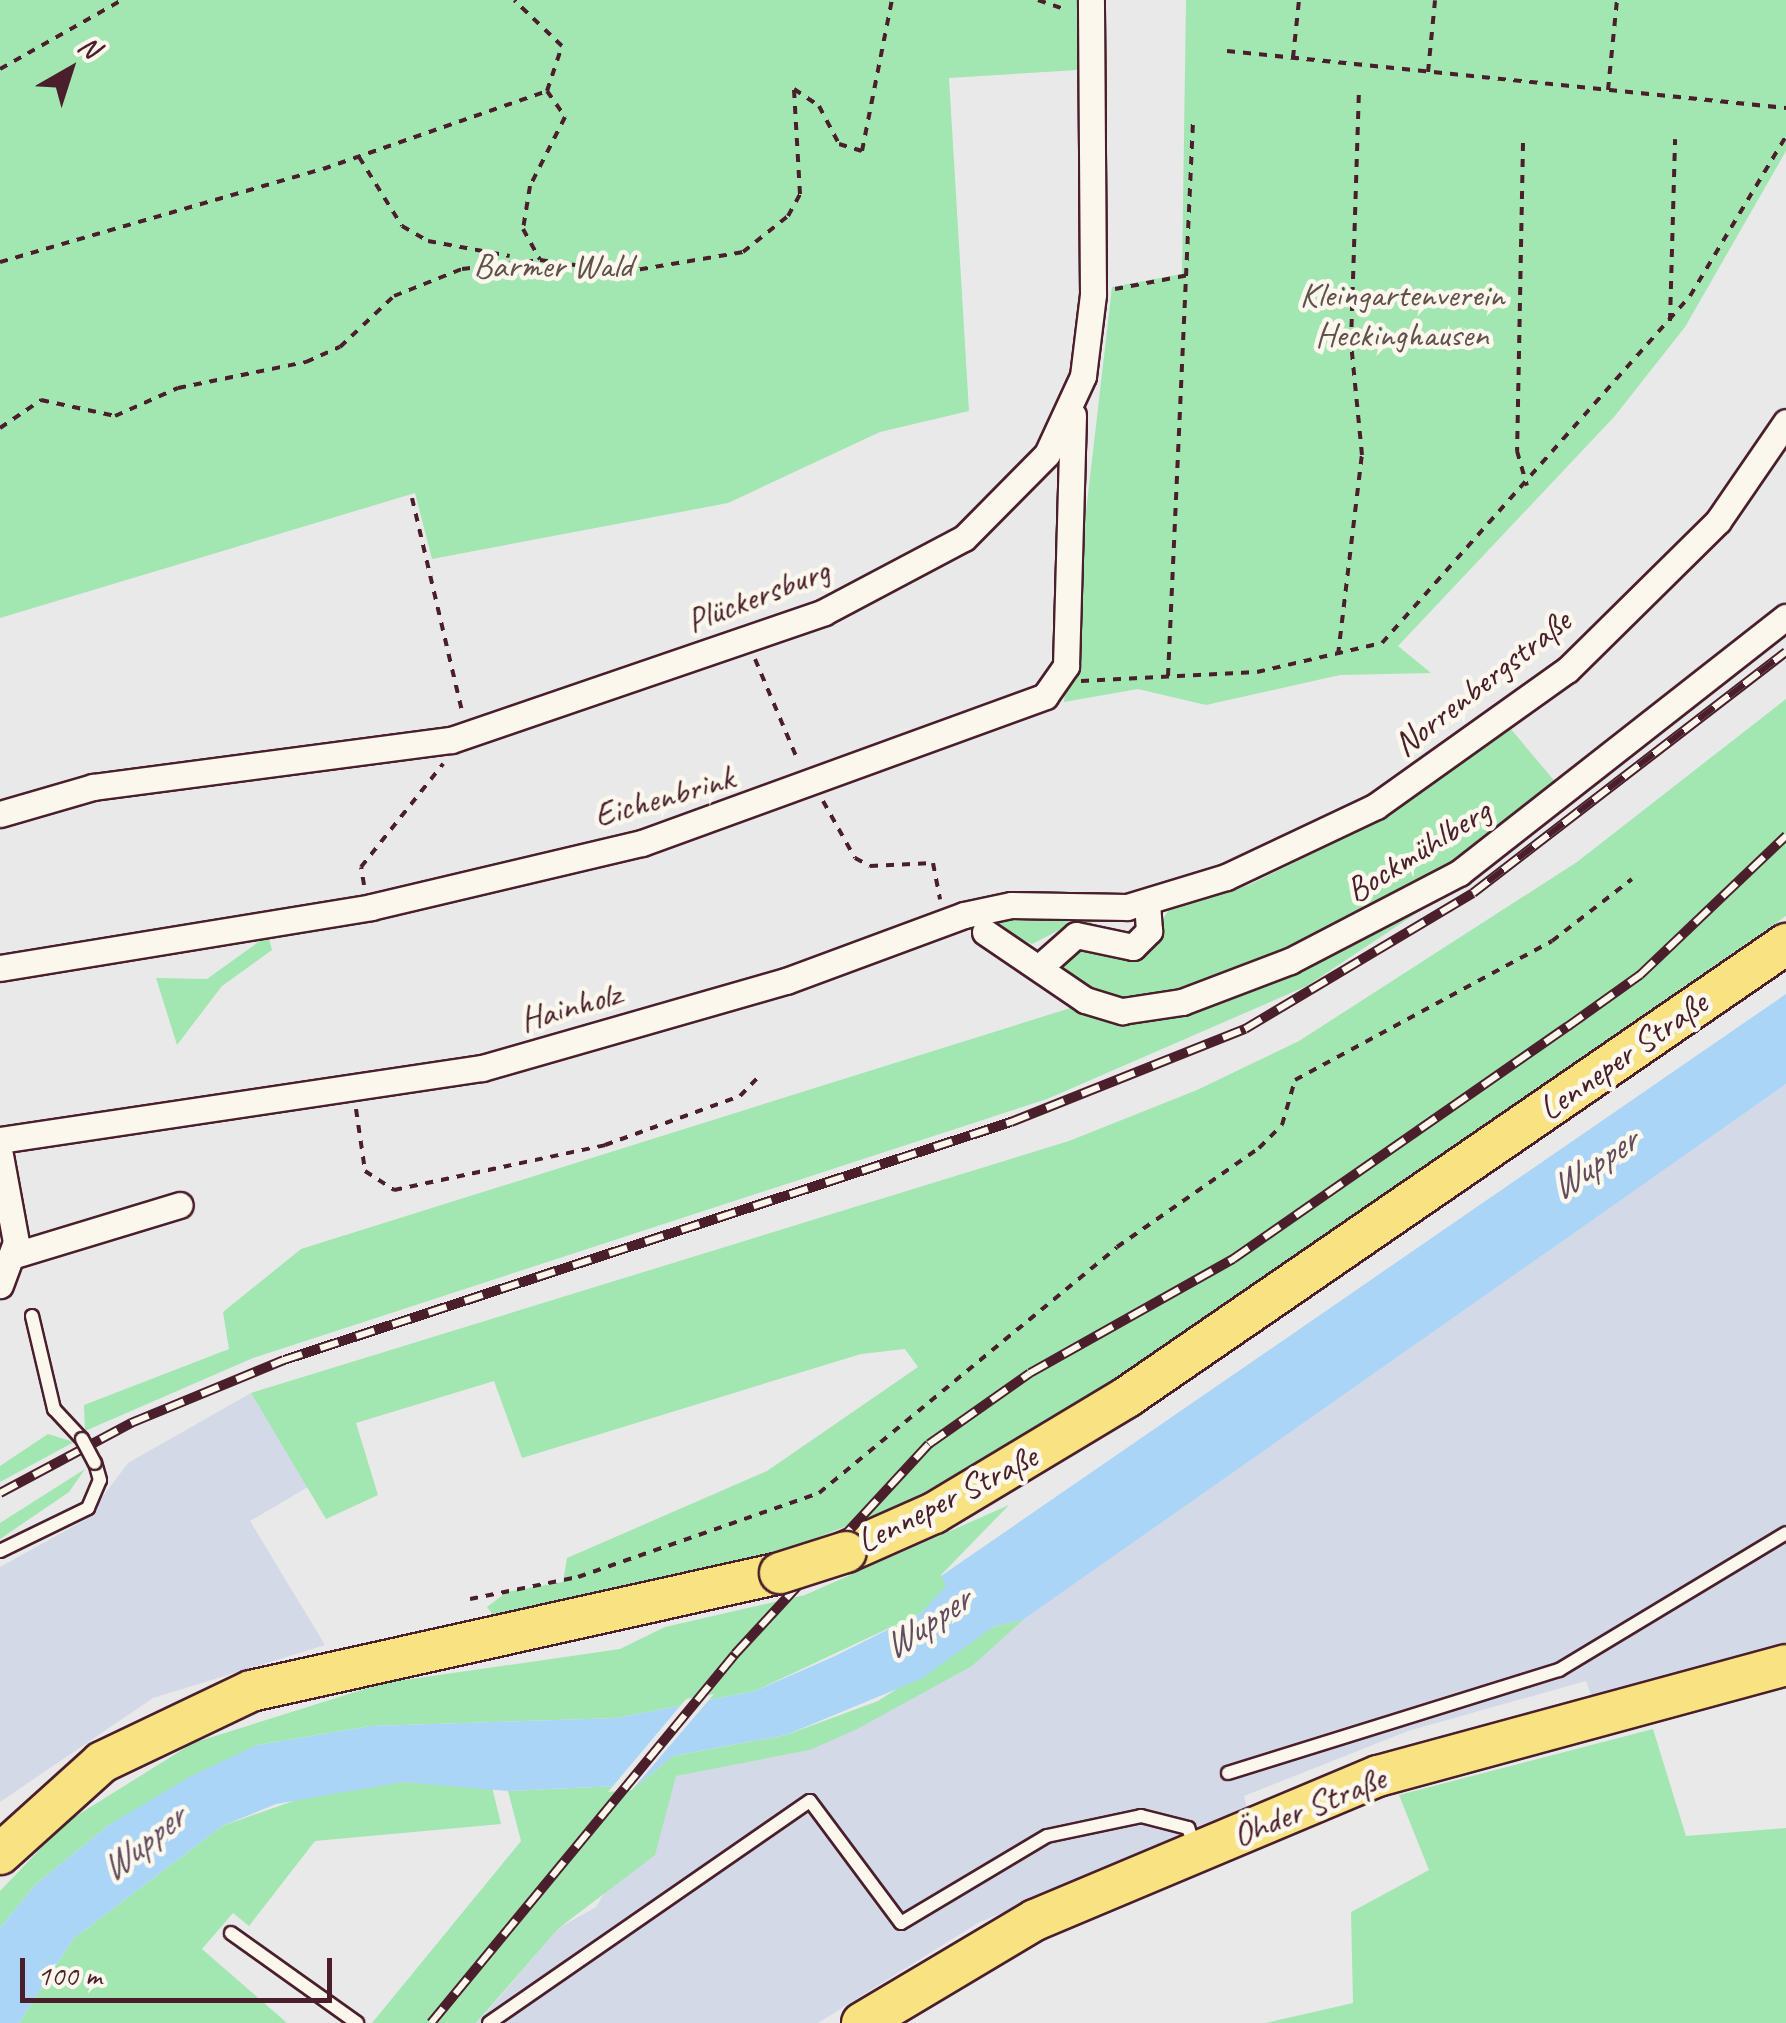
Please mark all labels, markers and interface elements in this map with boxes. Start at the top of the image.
north arrow [20,20,120,120]
text: N [71,27,107,65]
park label: Barmer Wald [473,245,633,287]
park label: Kleingartenverein Heckinghausen [1300,274,1504,356]
street label: Plückersburg [681,550,835,642]
street label: Norrenbergstraße [1385,601,1579,765]
street label: Eichenbrink [589,757,739,837]
street label: Bockmühlberg [1338,790,1498,912]
street label: Hainholz [515,973,625,1041]
street label: Lenneper Straße [1530,982,1716,1130]
water label: Wupper [1540,1118,1646,1210]
street label: Lenneper Straße [850,1435,1044,1563]
water label: Wupper [873,1577,979,1669]
street label: Öhder Straße [1226,1757,1392,1857]
water label: Wupper [90,1795,194,1891]
scale bar [25,1938,338,2000]
text: 100 m [37,1956,102,1994]

